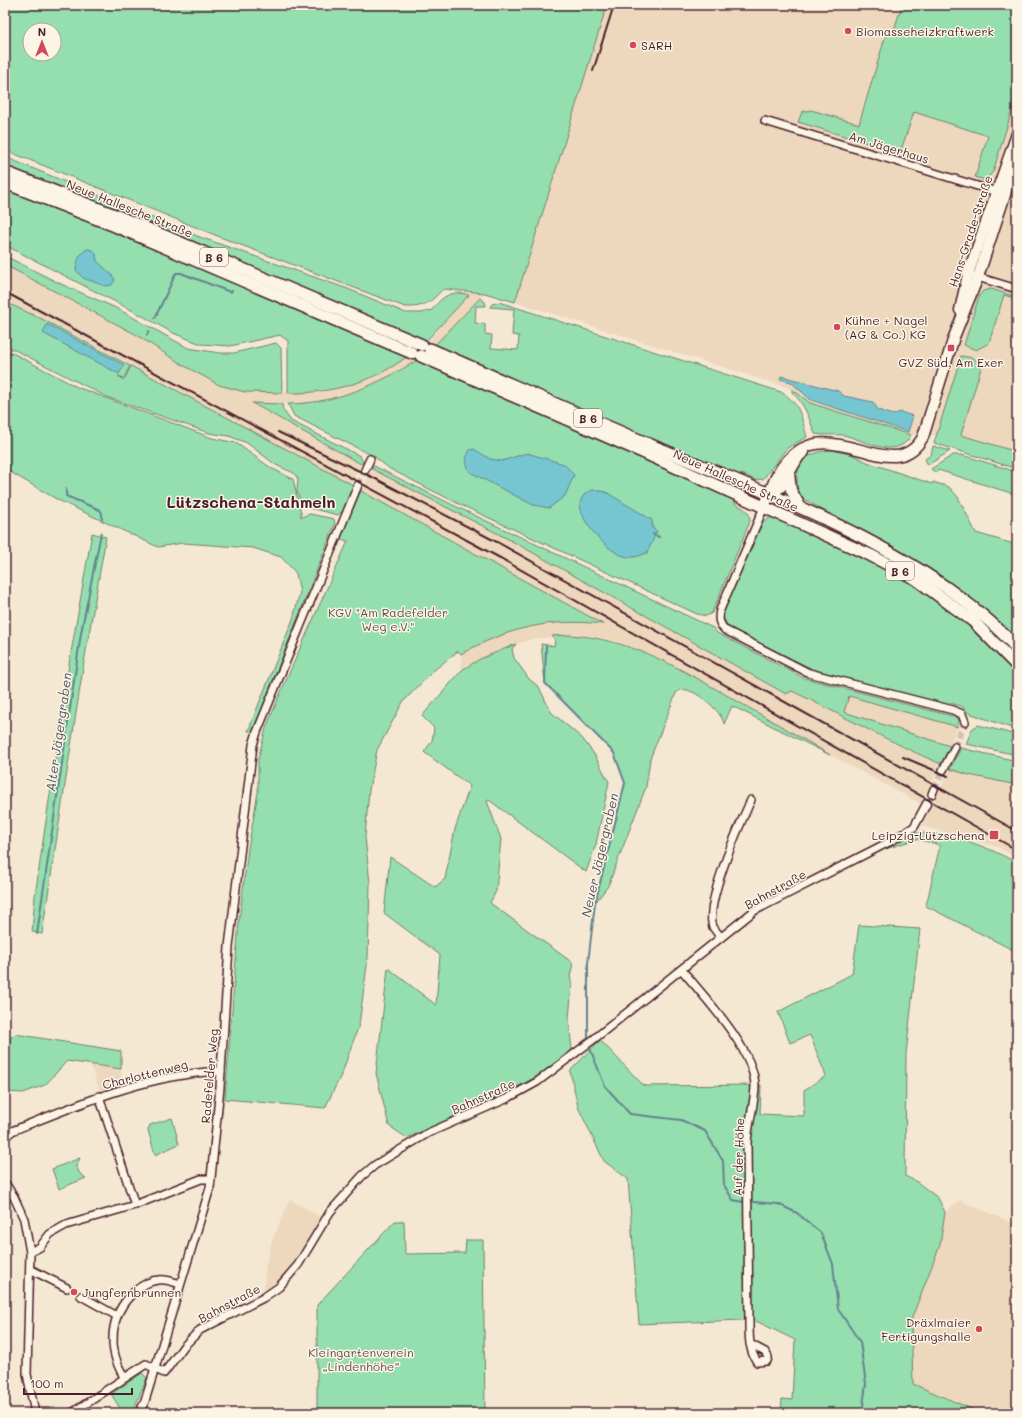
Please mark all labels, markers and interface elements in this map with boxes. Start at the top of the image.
north arrow [22,22,62,62]
place label: Biomasseheizkraftwerk [856,23,994,39]
text: N [38,24,46,39]
marker: Biomasseheizkraftwerk [843,26,853,36]
place label: SARH [641,37,672,53]
marker: SARH [628,40,638,50]
street label: Am Jägerhaus [847,127,931,167]
street label: Hans-Grade-Straße [944,173,996,289]
street label: Neue Hallesche Straße [64,175,196,241]
road number: B 6 [200,248,228,266]
place label: Kühne + Nagel (AG & Co.) KG [845,312,928,342]
marker: Kühne + Nagel (AG & Co.) KG [832,322,842,332]
marker: GVZ Süd, Am Exer [946,343,956,353]
place label: GVZ Süd, Am Exer [898,354,1004,370]
road number: B 6 [574,409,602,427]
street label: Neue Hallesche Straße [671,445,801,515]
district label: Lützschena-Stahmeln [167,491,335,512]
road number: B 6 [886,562,914,580]
park label: KGV "Am Radefelder Weg e.V." [328,604,448,634]
water label: Alter Jägergraben [41,672,75,792]
water label: Neuer Jägergraben [576,791,622,919]
place label: Leipzig-Lützschena [872,827,985,843]
marker: Leipzig-Lützschena [988,829,1000,841]
street label: Bahnstraße [741,866,809,912]
street label: Radefelder Weg [197,1028,221,1124]
street label: Charlottenweg [101,1056,189,1092]
street label: Bahnstraße [449,1075,517,1117]
street label: Auf der Höhe [729,1118,747,1196]
street label: Bahnstraße [195,1280,263,1326]
place label: Jungfernbrunnen [82,1284,181,1300]
marker: Jungfernbrunnen [69,1287,79,1297]
place label: Dräxlmaier Fertigungshalle [881,1314,971,1344]
marker: Dräxlmaier Fertigungshalle [974,1324,984,1334]
park label: Kleingartenverein „Lindenhöhe“ [308,1344,414,1374]
scale bar [24,1370,132,1396]
text: 100 m [30,1375,64,1391]

